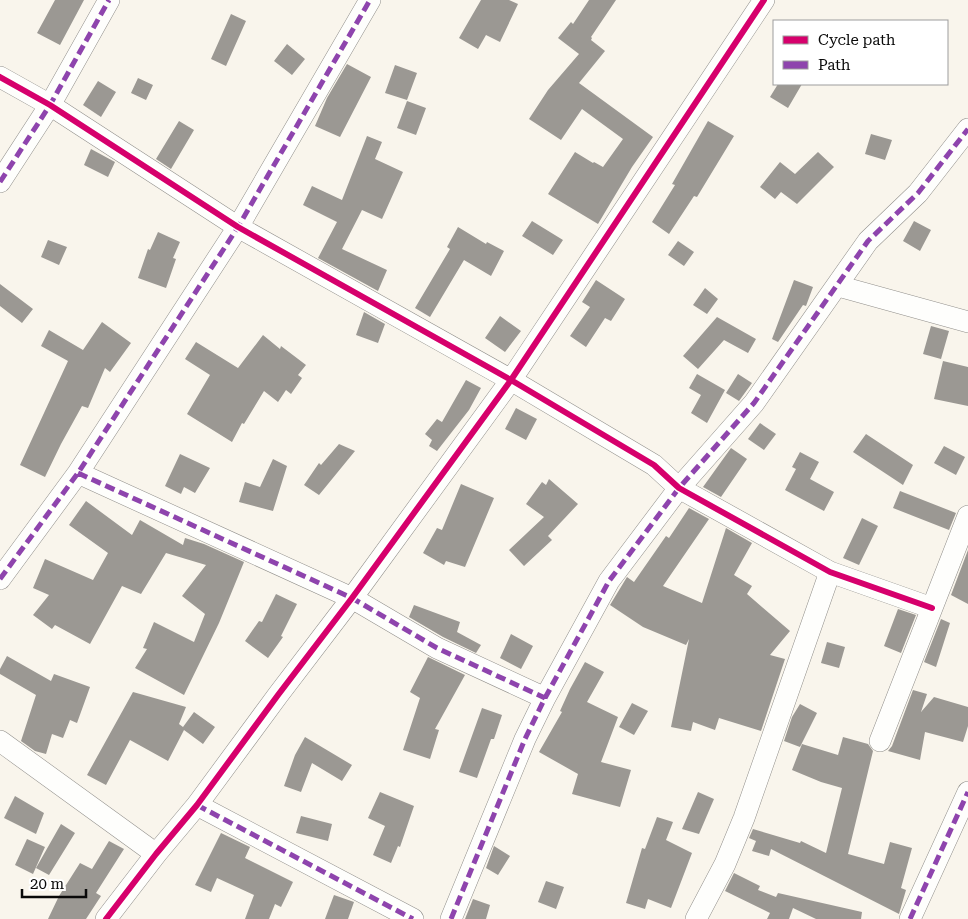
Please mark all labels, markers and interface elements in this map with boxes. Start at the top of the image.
legend [773,20,948,85]
text: Cycle path [818,31,896,49]
text: Path [818,56,851,74]
scale bar [22,866,86,898]
text: 20 m [30,875,65,893]

